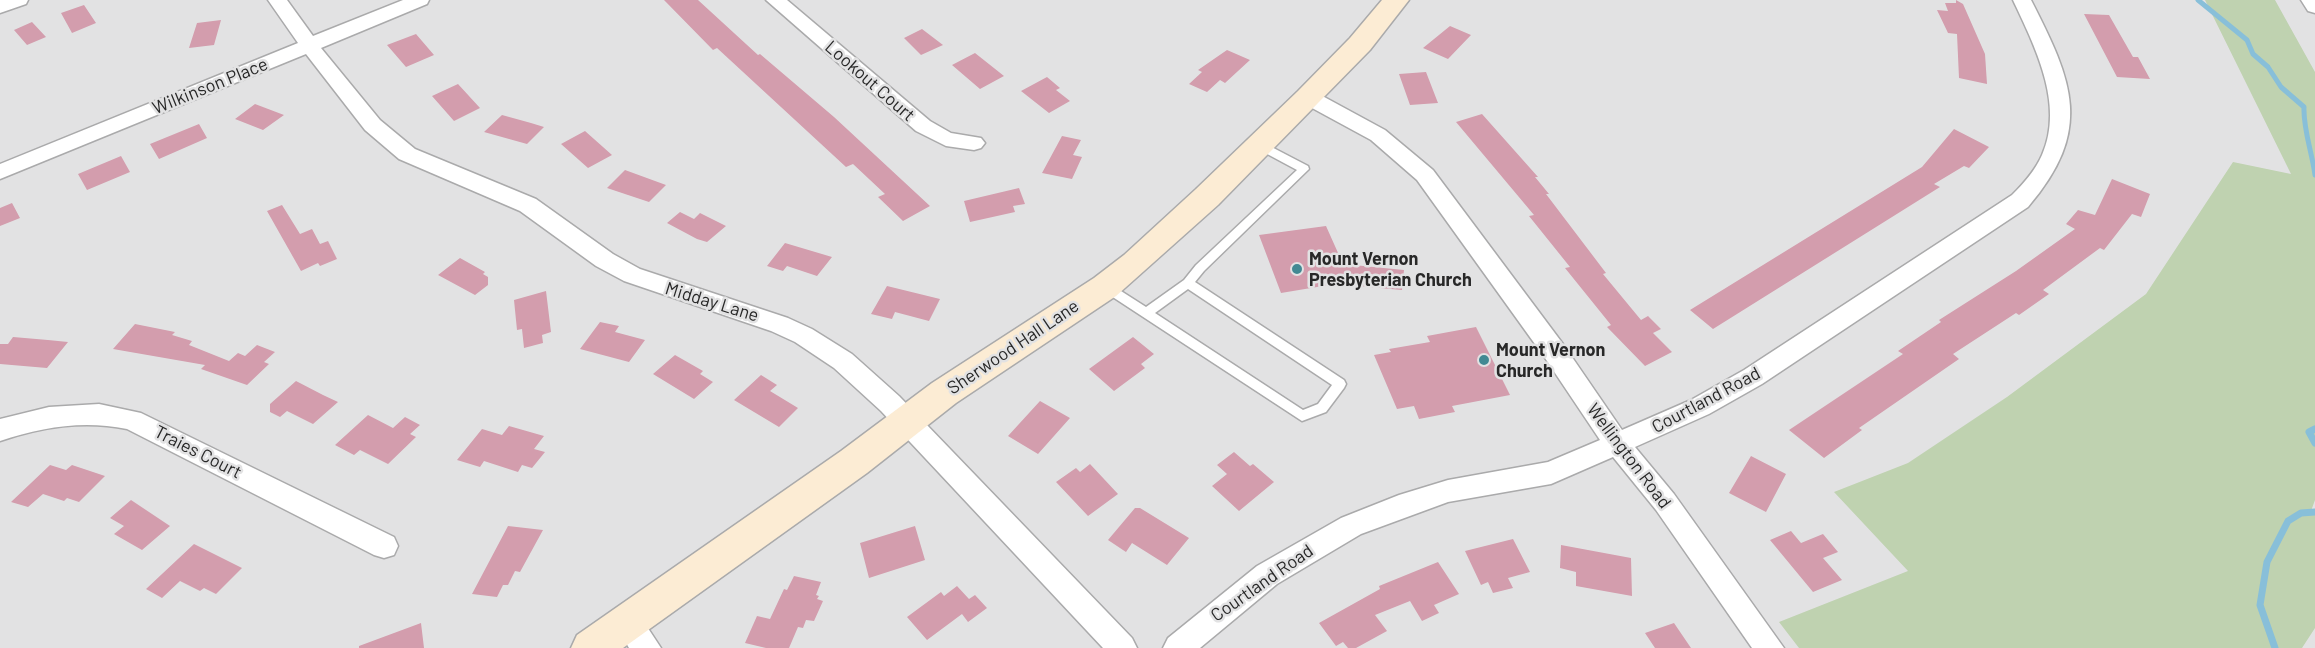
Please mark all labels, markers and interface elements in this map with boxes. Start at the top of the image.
street label: Lookout Court [821,36,919,126]
street label: Wilkinson Place [149,53,271,119]
place label: Mount Vernon Presbyterian Church [1309,248,1472,290]
marker: Mount Vernon Presbyterian Church [1290,262,1304,276]
street label: Midday Lane [663,278,761,326]
street label: Sherwood Hall Lane [943,295,1083,399]
place label: Mount Vernon Church [1496,339,1605,382]
marker: Mount Vernon Church [1477,353,1491,367]
street label: Courtland Road [1648,362,1764,438]
street label: Wellington Road [1582,399,1676,513]
street label: Traies Court [151,421,245,483]
street label: Courtland Road [1207,540,1317,626]

